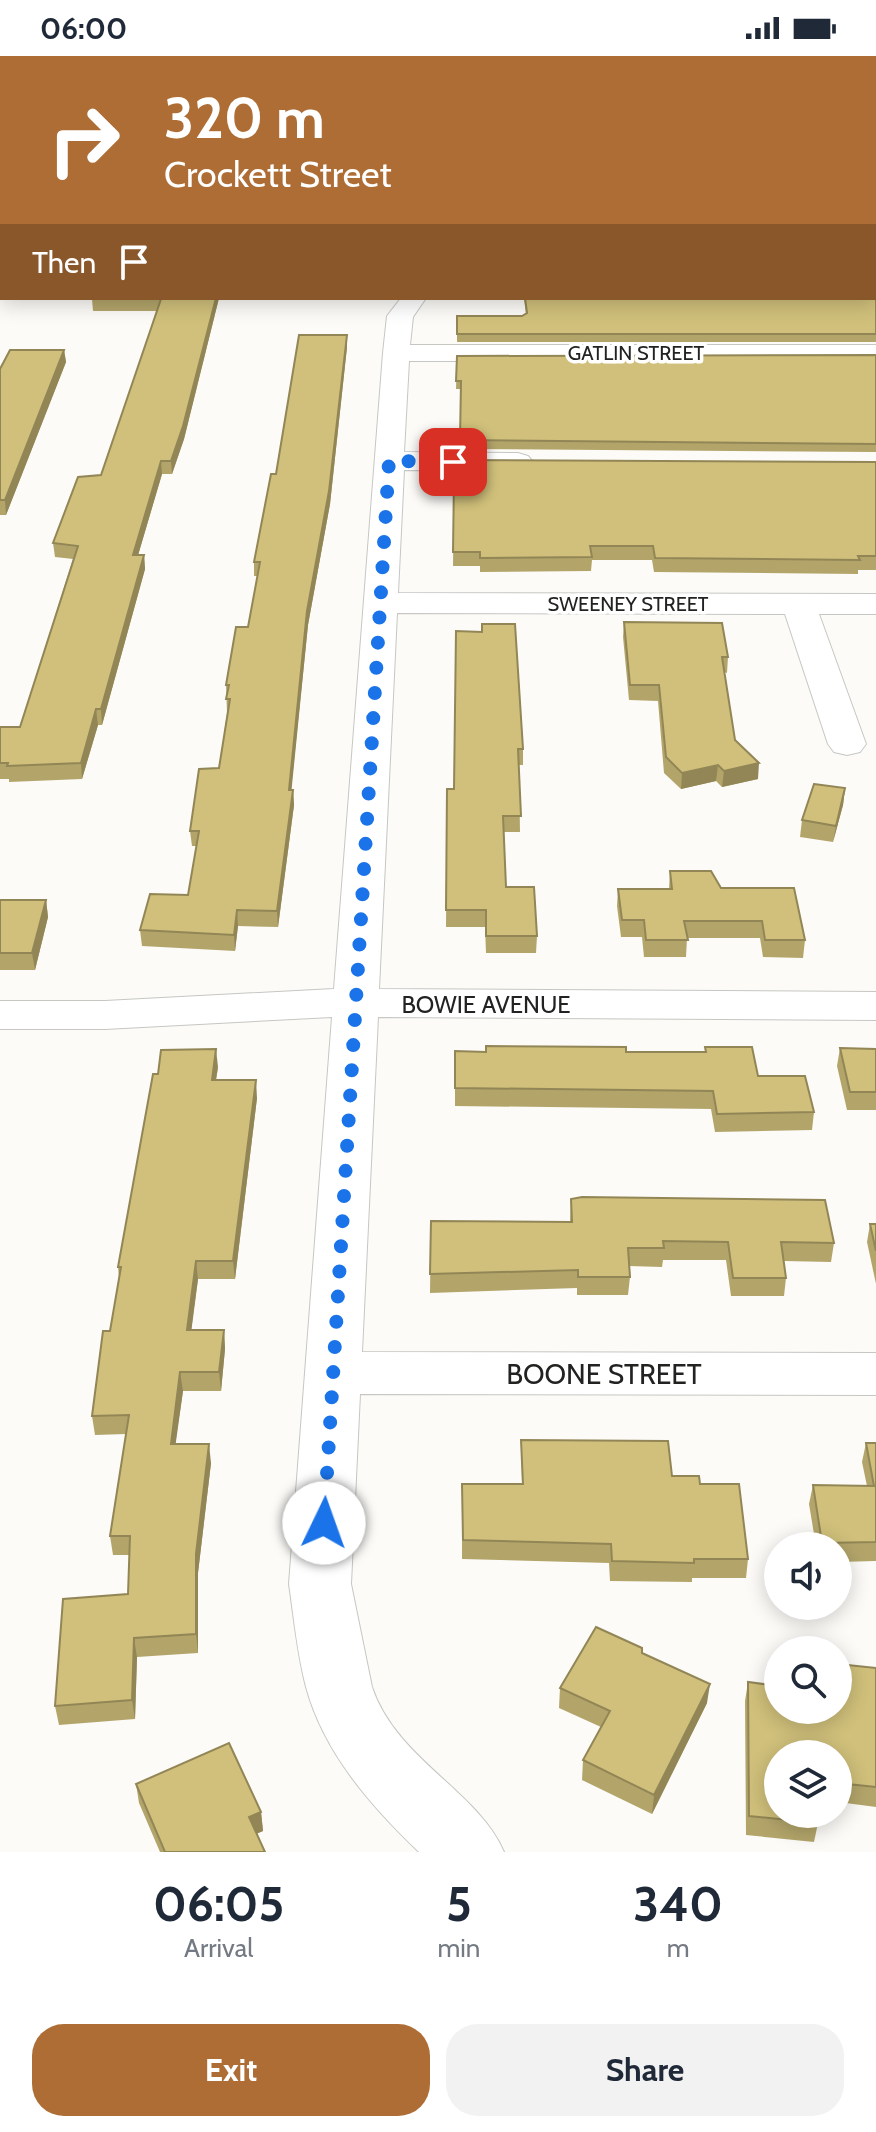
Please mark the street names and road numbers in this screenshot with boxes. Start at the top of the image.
street label: GATLIN STREET [568,341,704,365]
street label: SWEENEY STREET [548,592,709,616]
street label: BOWIE AVENUE [401,990,571,1019]
street label: BOONE STREET [506,1357,702,1391]

